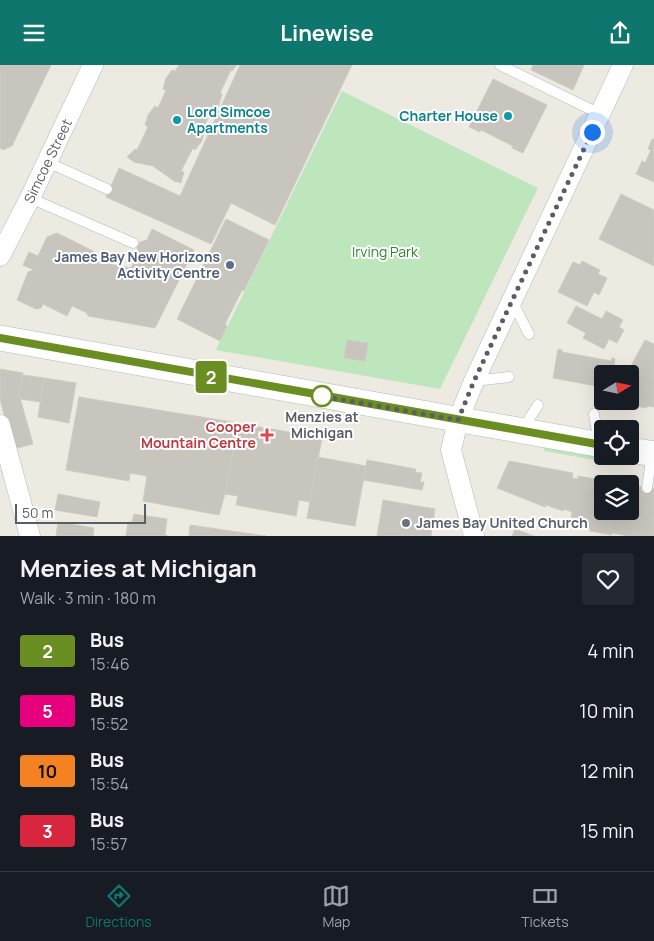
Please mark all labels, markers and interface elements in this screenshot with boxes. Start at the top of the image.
text: Linewise [280,18,374,48]
icon: menu [20,19,48,47]
icon: share [606,19,634,47]
place label: Lord Simcoe Apartments [187,102,271,137]
place label: Charter House [399,106,498,125]
marker: Charter House [502,110,514,122]
marker: Lord Simcoe Apartments [171,114,183,126]
street label: Simcoe Street [19,115,76,206]
your location [580,120,605,145]
park label: Irving Park [352,242,419,261]
place label: James Bay New Horizons Activity Centre [54,247,220,282]
marker: James Bay New Horizons Activity Centre [224,259,236,271]
line badge: 2 [195,361,227,393]
text: 2 [206,365,216,389]
north arrow [594,365,639,410]
map controls [594,365,639,520]
marker: Menzies at Michigan [311,385,333,407]
place label: Menzies at Michigan [285,407,359,442]
place label: Cooper Mountain Centre [141,417,256,452]
button: locate [594,420,639,465]
marker: Cooper Mountain Centre [260,428,274,442]
button: layers [594,475,639,520]
scale bar [15,501,146,524]
text: 50 m [22,503,53,522]
place label: James Bay United Church [416,513,588,532]
marker: James Bay United Church [400,517,412,529]
text: Menzies at Michigan [20,551,257,584]
button: heart [582,553,634,605]
text: Walk · 3 min · 180 m [20,587,156,609]
text: Bus [90,627,124,653]
text: 4 min [587,638,634,664]
text: 2 [42,639,53,663]
text: 15:46 [90,653,130,675]
text: Bus [90,687,124,713]
text: 10 min [579,698,634,724]
text: 5 [42,699,53,723]
text: 15:52 [90,713,128,735]
text: Bus [90,747,124,773]
text: 12 min [580,758,634,784]
text: 10 [38,759,57,783]
text: 15:54 [90,773,129,795]
text: Bus [90,807,124,833]
text: 15 min [580,818,634,844]
text: 3 [42,819,53,843]
text: 15:57 [90,833,128,855]
tab: Directions [85,882,152,931]
tab: Map [322,882,350,931]
tab: Tickets [521,882,569,931]

